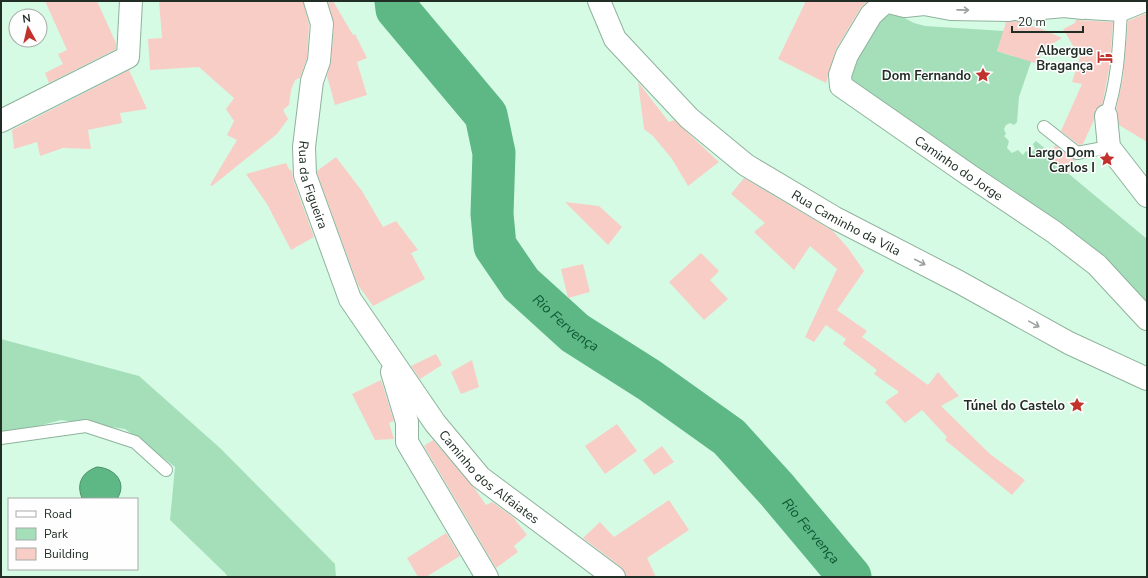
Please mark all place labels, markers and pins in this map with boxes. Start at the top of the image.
place label: Albergue Bragança [1036,42,1093,75]
hotel icon: Albergue Bragança [1096,48,1114,66]
place icon: Dom Fernando [974,66,992,84]
place label: Dom Fernando [882,67,971,85]
place label: Largo Dom Carlos I [1028,144,1095,177]
place icon: Largo Dom Carlos I [1098,150,1116,168]
place icon: Túnel do Castelo [1068,396,1086,414]
place label: Túnel do Castelo [964,397,1065,415]

